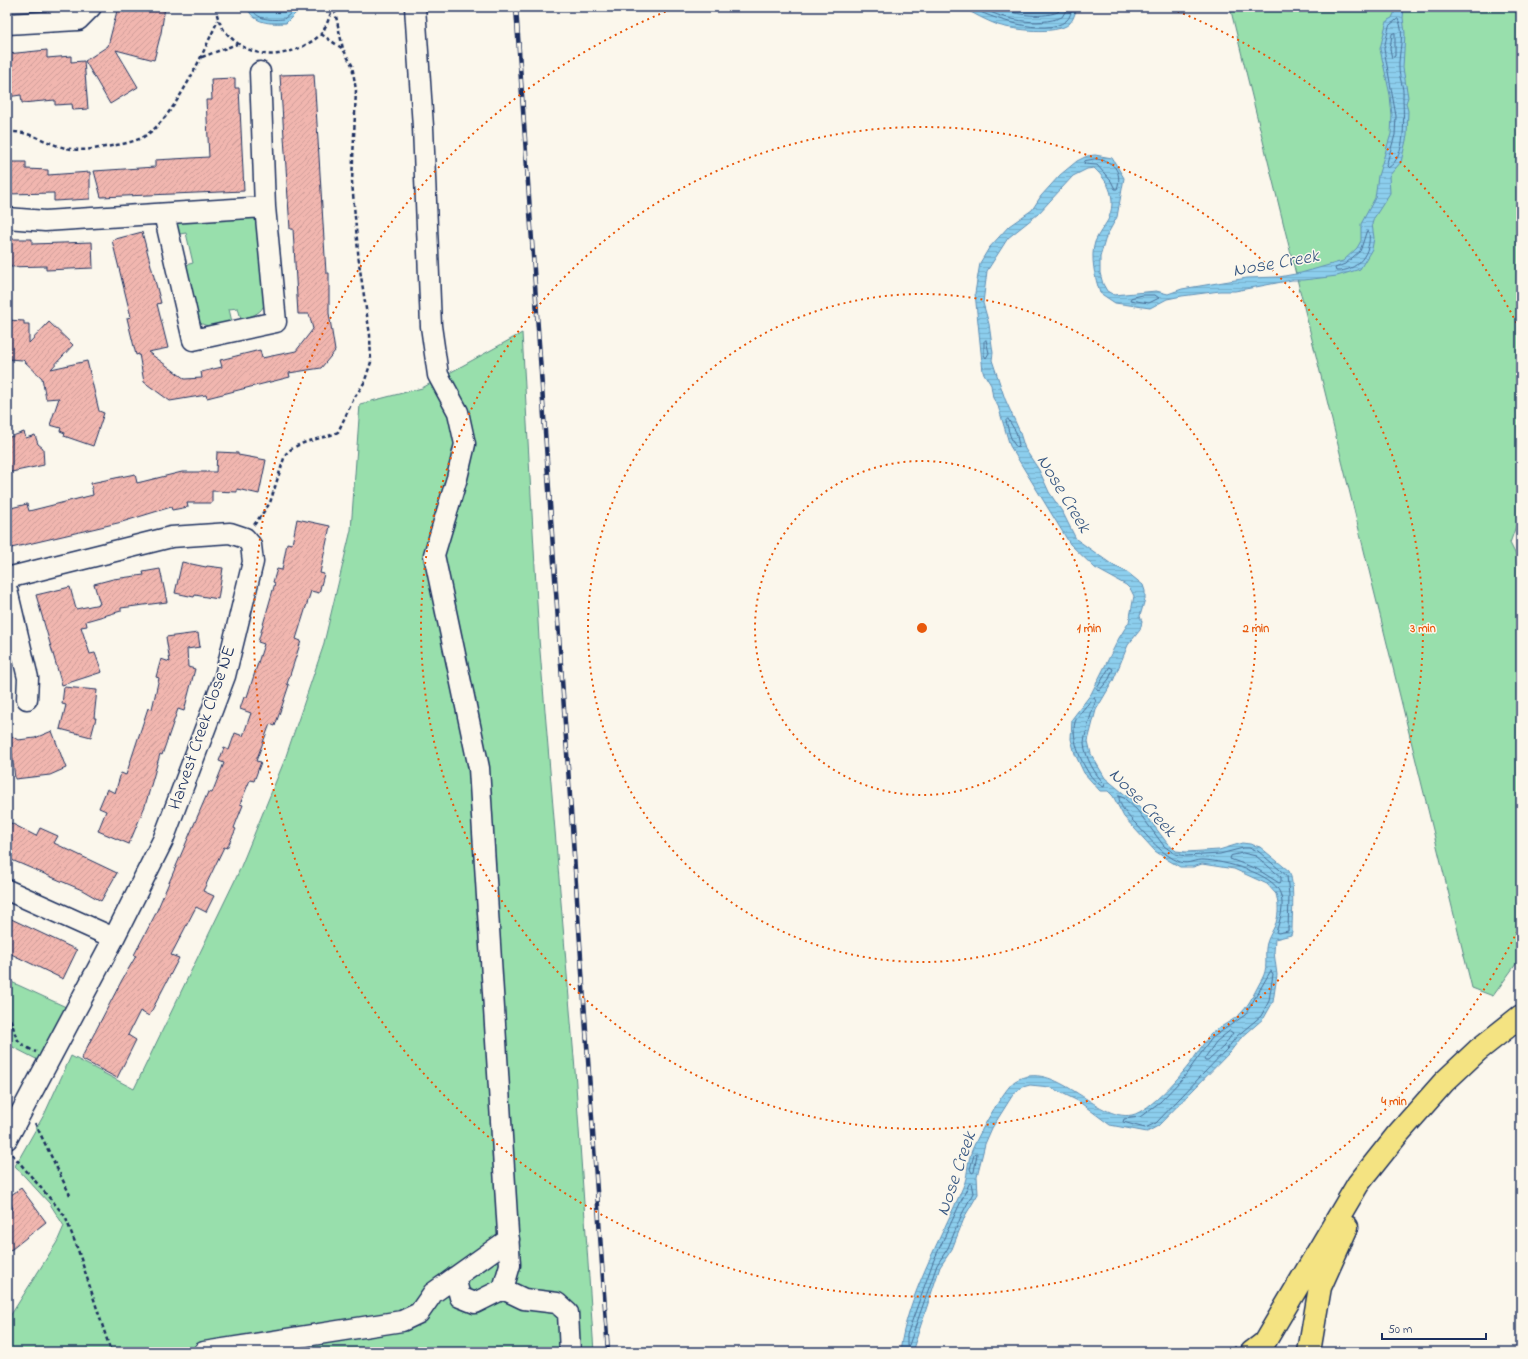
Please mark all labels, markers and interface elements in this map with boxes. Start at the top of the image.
water label: Nose Creek [1231,243,1322,285]
water label: Nose Creek [1029,450,1097,539]
text: 1 min [1077,620,1101,638]
text: 2 min [1242,620,1269,638]
text: 3 min [1409,620,1436,638]
centre of rings [915,621,929,635]
street label: Harvest Creek Close NE [163,642,243,814]
water label: Nose Creek [1102,762,1183,844]
text: 4 min [1380,1093,1407,1111]
water label: Nose Creek [930,1128,984,1220]
scale bar [1382,1315,1486,1341]
text: 50 m [1388,1321,1412,1339]

